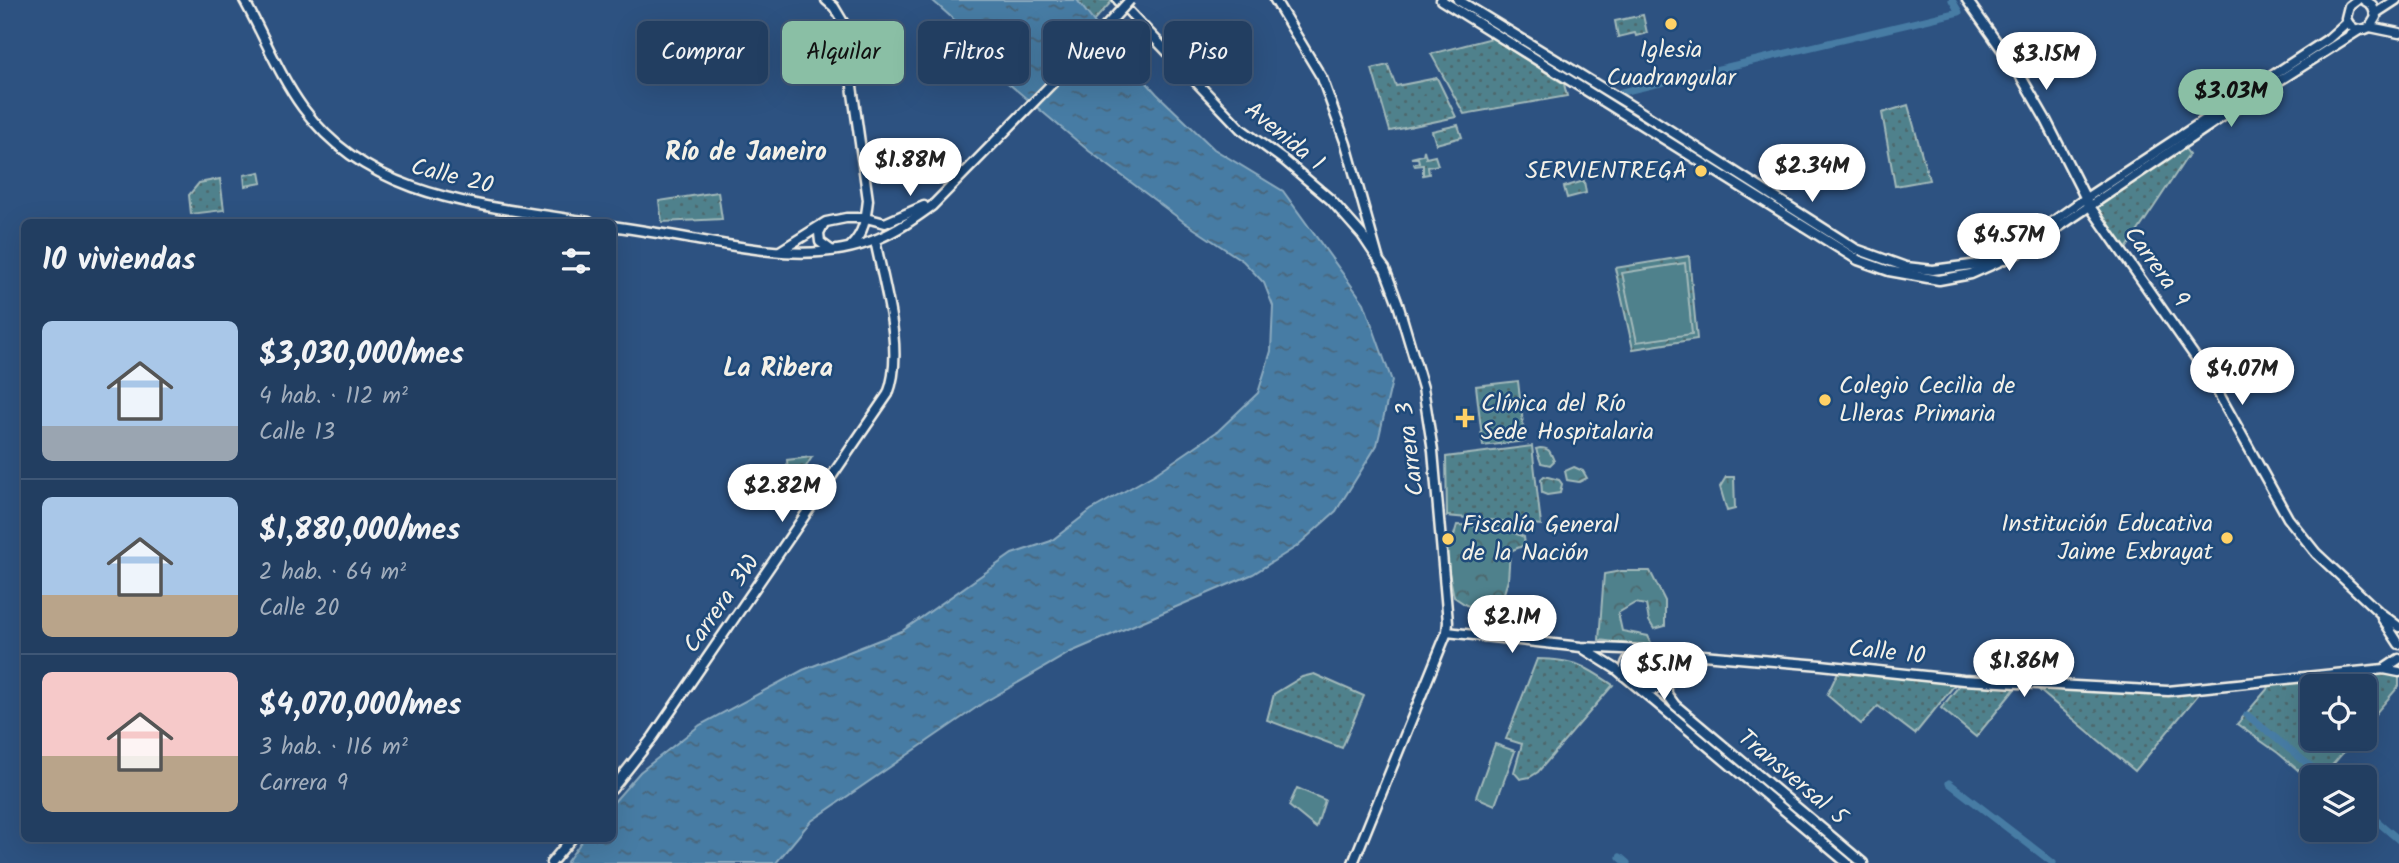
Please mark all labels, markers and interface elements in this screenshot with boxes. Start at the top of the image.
marker: Iglesia Cuadrangular [1663,16,1679,32]
chip: Comprar [637,21,768,84]
chip: Alquilar [782,21,904,84]
chip: Filtros [918,21,1029,84]
chip: Nuevo [1043,21,1150,84]
chip: Piso [1164,21,1252,84]
place label: Iglesia Cuadrangular [1606,31,1738,98]
pin: $3.15M [1989,32,2103,92]
text: $3.15M [2012,37,2080,73]
pin: $3.03M [2174,69,2288,129]
text: $3.03M [2194,74,2268,110]
street label: Avenida 1 [1235,92,1333,182]
district label: Río de Janeiro [665,132,827,174]
pin: $1.88M [853,138,967,198]
text: $1.88M [875,143,945,179]
pin: $2.34M [1755,144,1869,204]
street label: Calle 20 [407,148,497,206]
text: $2.34M [1775,149,1849,185]
place label: SERVIENTREGA [1526,152,1687,191]
marker: SERVIENTREGA [1693,163,1709,179]
pin: $4.57M [1952,214,2066,273]
text: $4.57M [1973,218,2045,254]
street label: Carrera 9 [2113,218,2199,316]
text: 10 viviendas [42,237,196,285]
icon: filters [557,242,595,280]
text: $3,030,000/mes [259,331,464,379]
district label: La Ribera [723,348,833,390]
pin: $4.07M [2185,348,2299,407]
icon: home [98,349,182,433]
text: $4.07M [2206,352,2278,388]
place label: Colegio Cecilia de Llleras Primaria [1839,367,2016,434]
text: 4 hab. · 112 m² [259,379,408,415]
place label: Clínica del Río Sede Hospitalaria [1481,385,1654,452]
marker: Colegio Cecilia de Llleras Primaria [1817,392,1833,408]
street label: Carrera 3 [1386,400,1436,498]
marker: Clínica del Río Sede Hospitalaria [1455,408,1475,428]
text: Calle 13 [259,415,335,451]
pin: $2.82M [725,464,839,524]
text: $2.82M [744,469,820,505]
place label: Institución Educativa Jaime Exbrayat [2001,505,2214,572]
place label: Fiscalía General de la Nación [1462,506,1619,573]
text: $1,880,000/mes [259,507,460,555]
icon: home [98,525,182,609]
marker: Institución Educativa Jaime Exbrayat [2219,530,2235,546]
marker: Fiscalía General de la Nación [1440,531,1456,547]
street label: Carrera 3W [673,546,771,662]
text: 2 hab. · 64 m² [259,555,406,591]
text: Calle 20 [259,591,339,627]
pin: $2.1M [1463,596,1561,655]
text: $2.1M [1484,600,1540,636]
street label: Calle 10 [1846,630,1928,676]
pin: $1.86M [1967,640,2081,699]
pin: $5.1M [1615,642,1713,702]
text: $1.86M [1989,644,2059,680]
text: $5.1M [1636,647,1692,683]
map controls [2300,674,2377,842]
button: locate [2300,674,2377,751]
text: $4,070,000/mes [259,682,462,730]
icon: home [98,700,182,784]
street label: Transversal 5 [1728,720,1857,837]
text: 3 hab. · 116 m² [259,730,408,766]
button: layers [2300,765,2377,842]
text: Carrera 9 [259,766,348,802]

